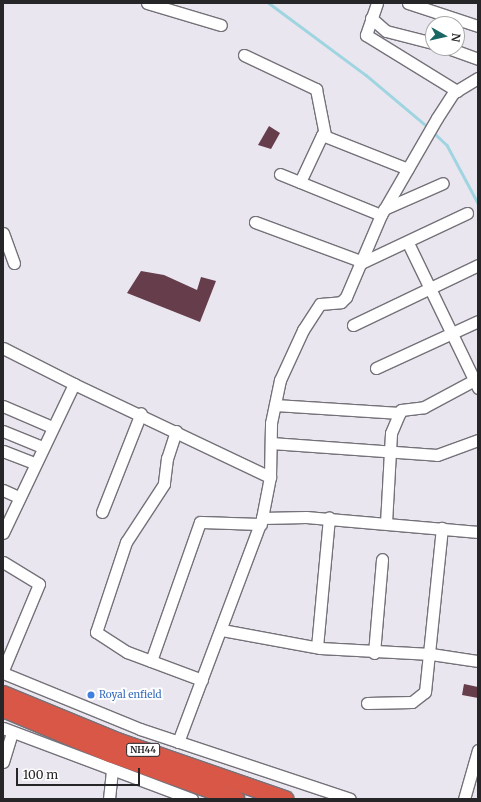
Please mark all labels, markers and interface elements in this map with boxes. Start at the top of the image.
north arrow [425,16,465,56]
text: N [448,32,463,43]
place label: Royal enfield [99,689,161,701]
marker: Royal enfield [86,690,96,700]
road number: NH44 [126,743,160,757]
scale bar [18,760,142,786]
text: 100 m [23,767,58,782]

